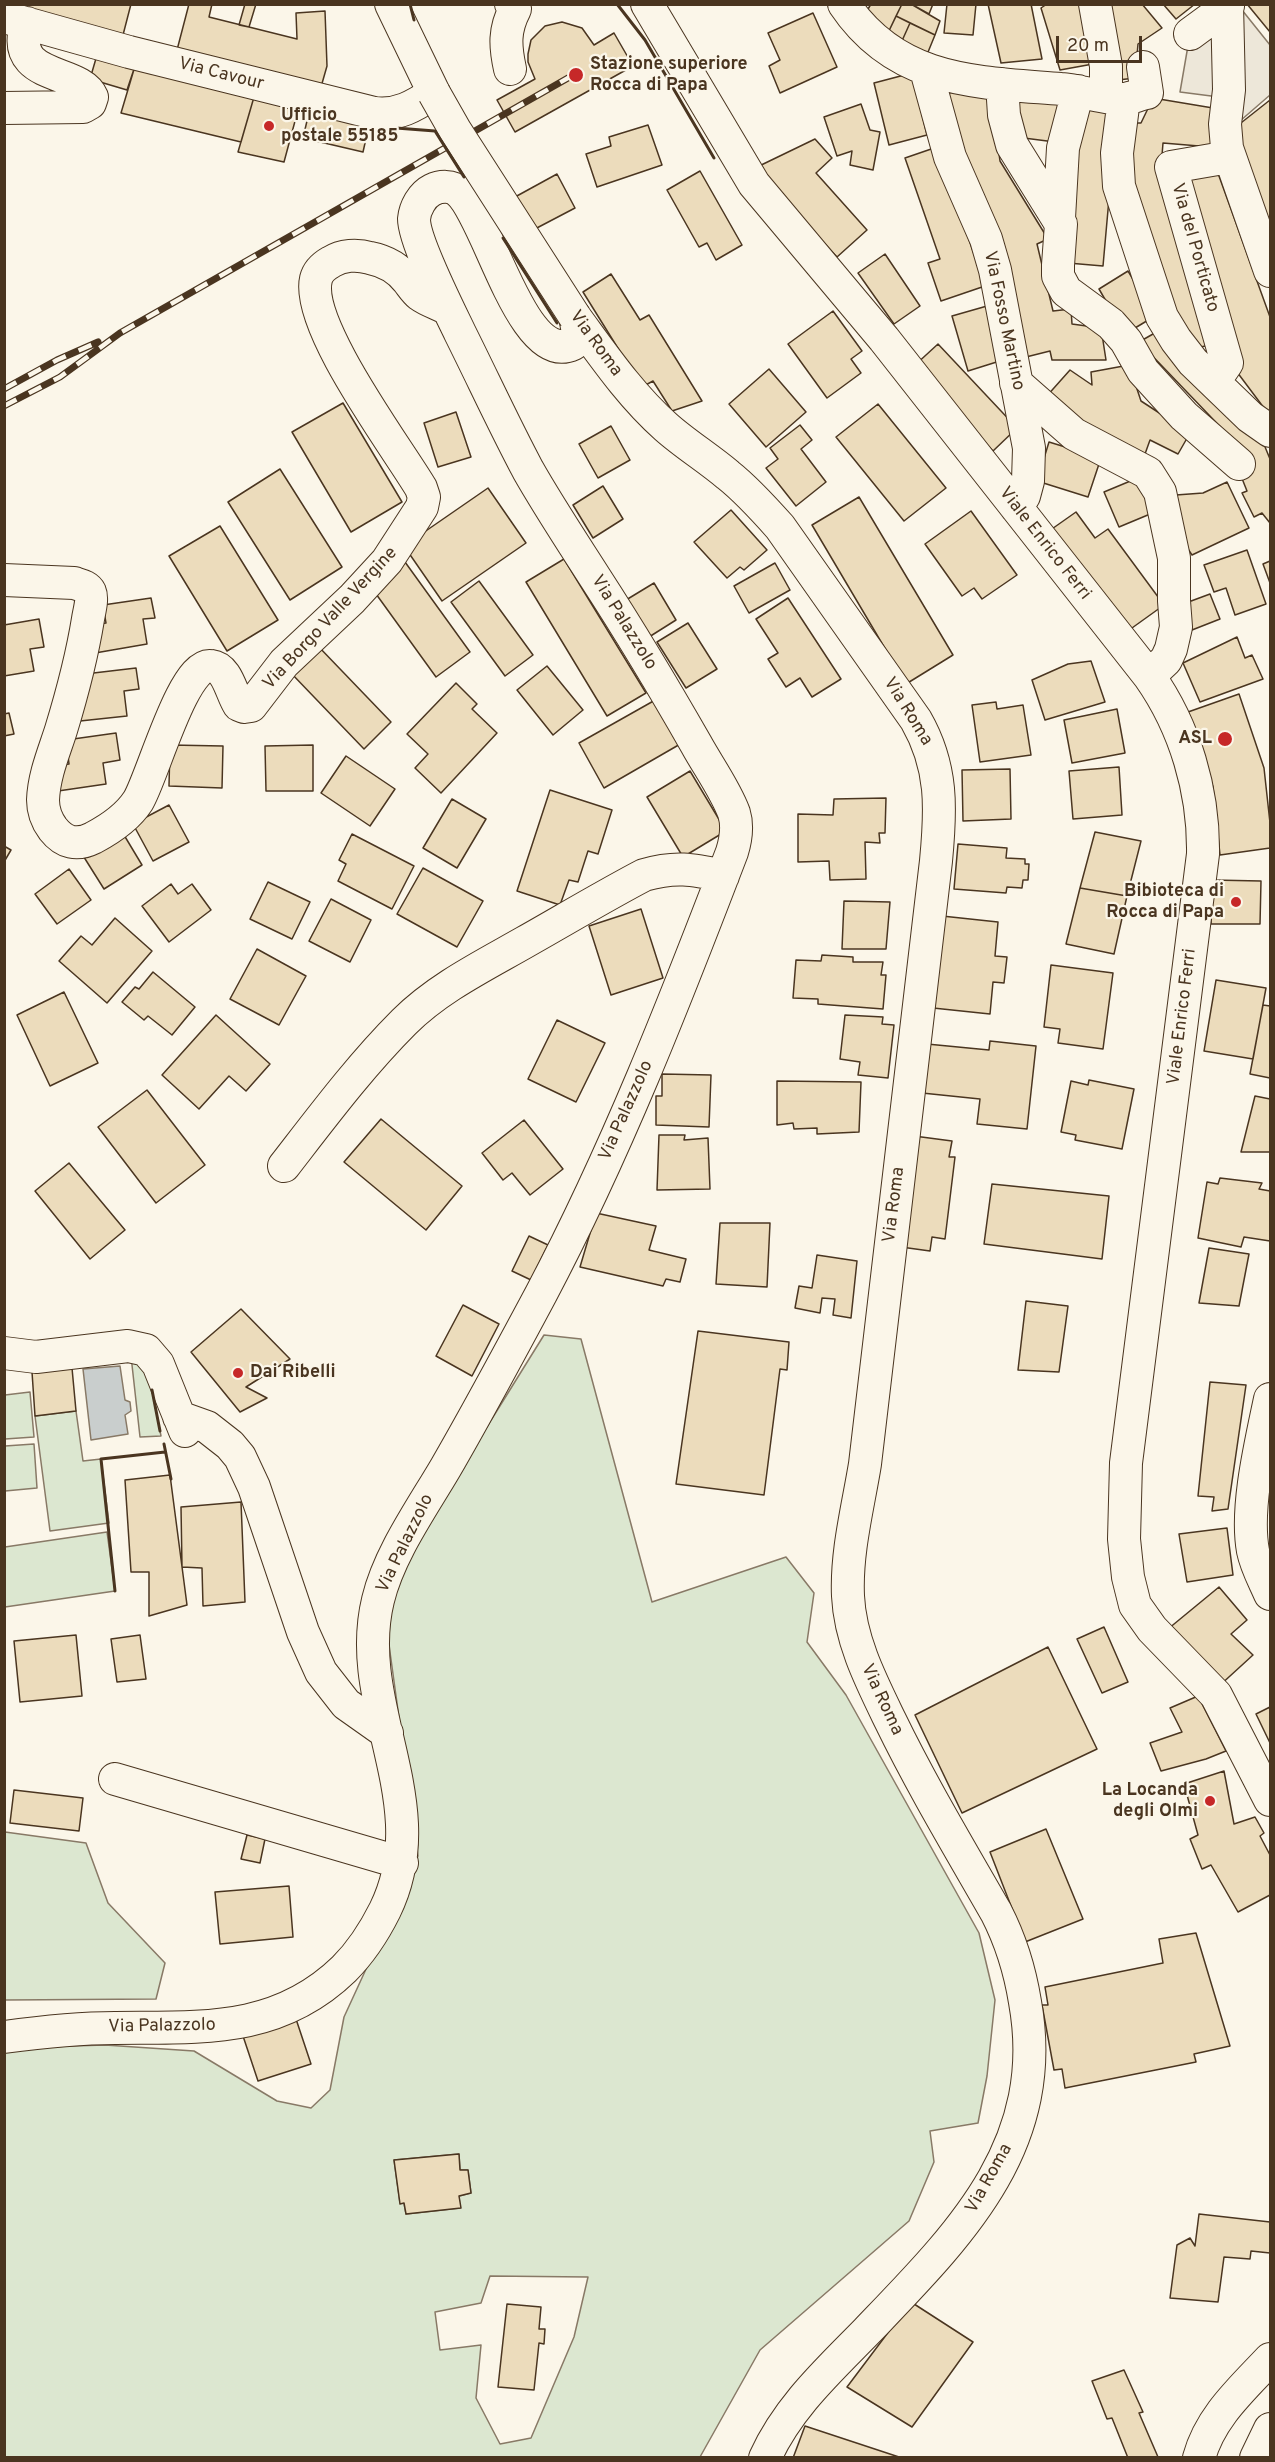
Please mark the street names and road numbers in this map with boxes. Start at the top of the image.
street label: Via Cavour [176,54,266,96]
street label: Via del Porticato [1165,181,1223,315]
street label: Via Fosso Martino [978,249,1028,393]
street label: Via Roma [564,307,626,381]
street label: Viale Enrico Ferri [993,483,1095,605]
street label: Via Borgo Valle Vergine [259,543,403,695]
street label: Via Palazzolo [585,572,661,674]
street label: Via Roma [878,674,936,750]
street label: Viale Enrico Ferri [1164,948,1202,1086]
street label: Via Palazzolo [595,1058,659,1164]
street label: Via Roma [880,1166,910,1244]
street label: Via Palazzolo [373,1491,439,1597]
street label: Via Roma [855,1661,907,1739]
street label: Via Palazzolo [108,2015,216,2039]
street label: Via Roma [962,2140,1018,2218]

